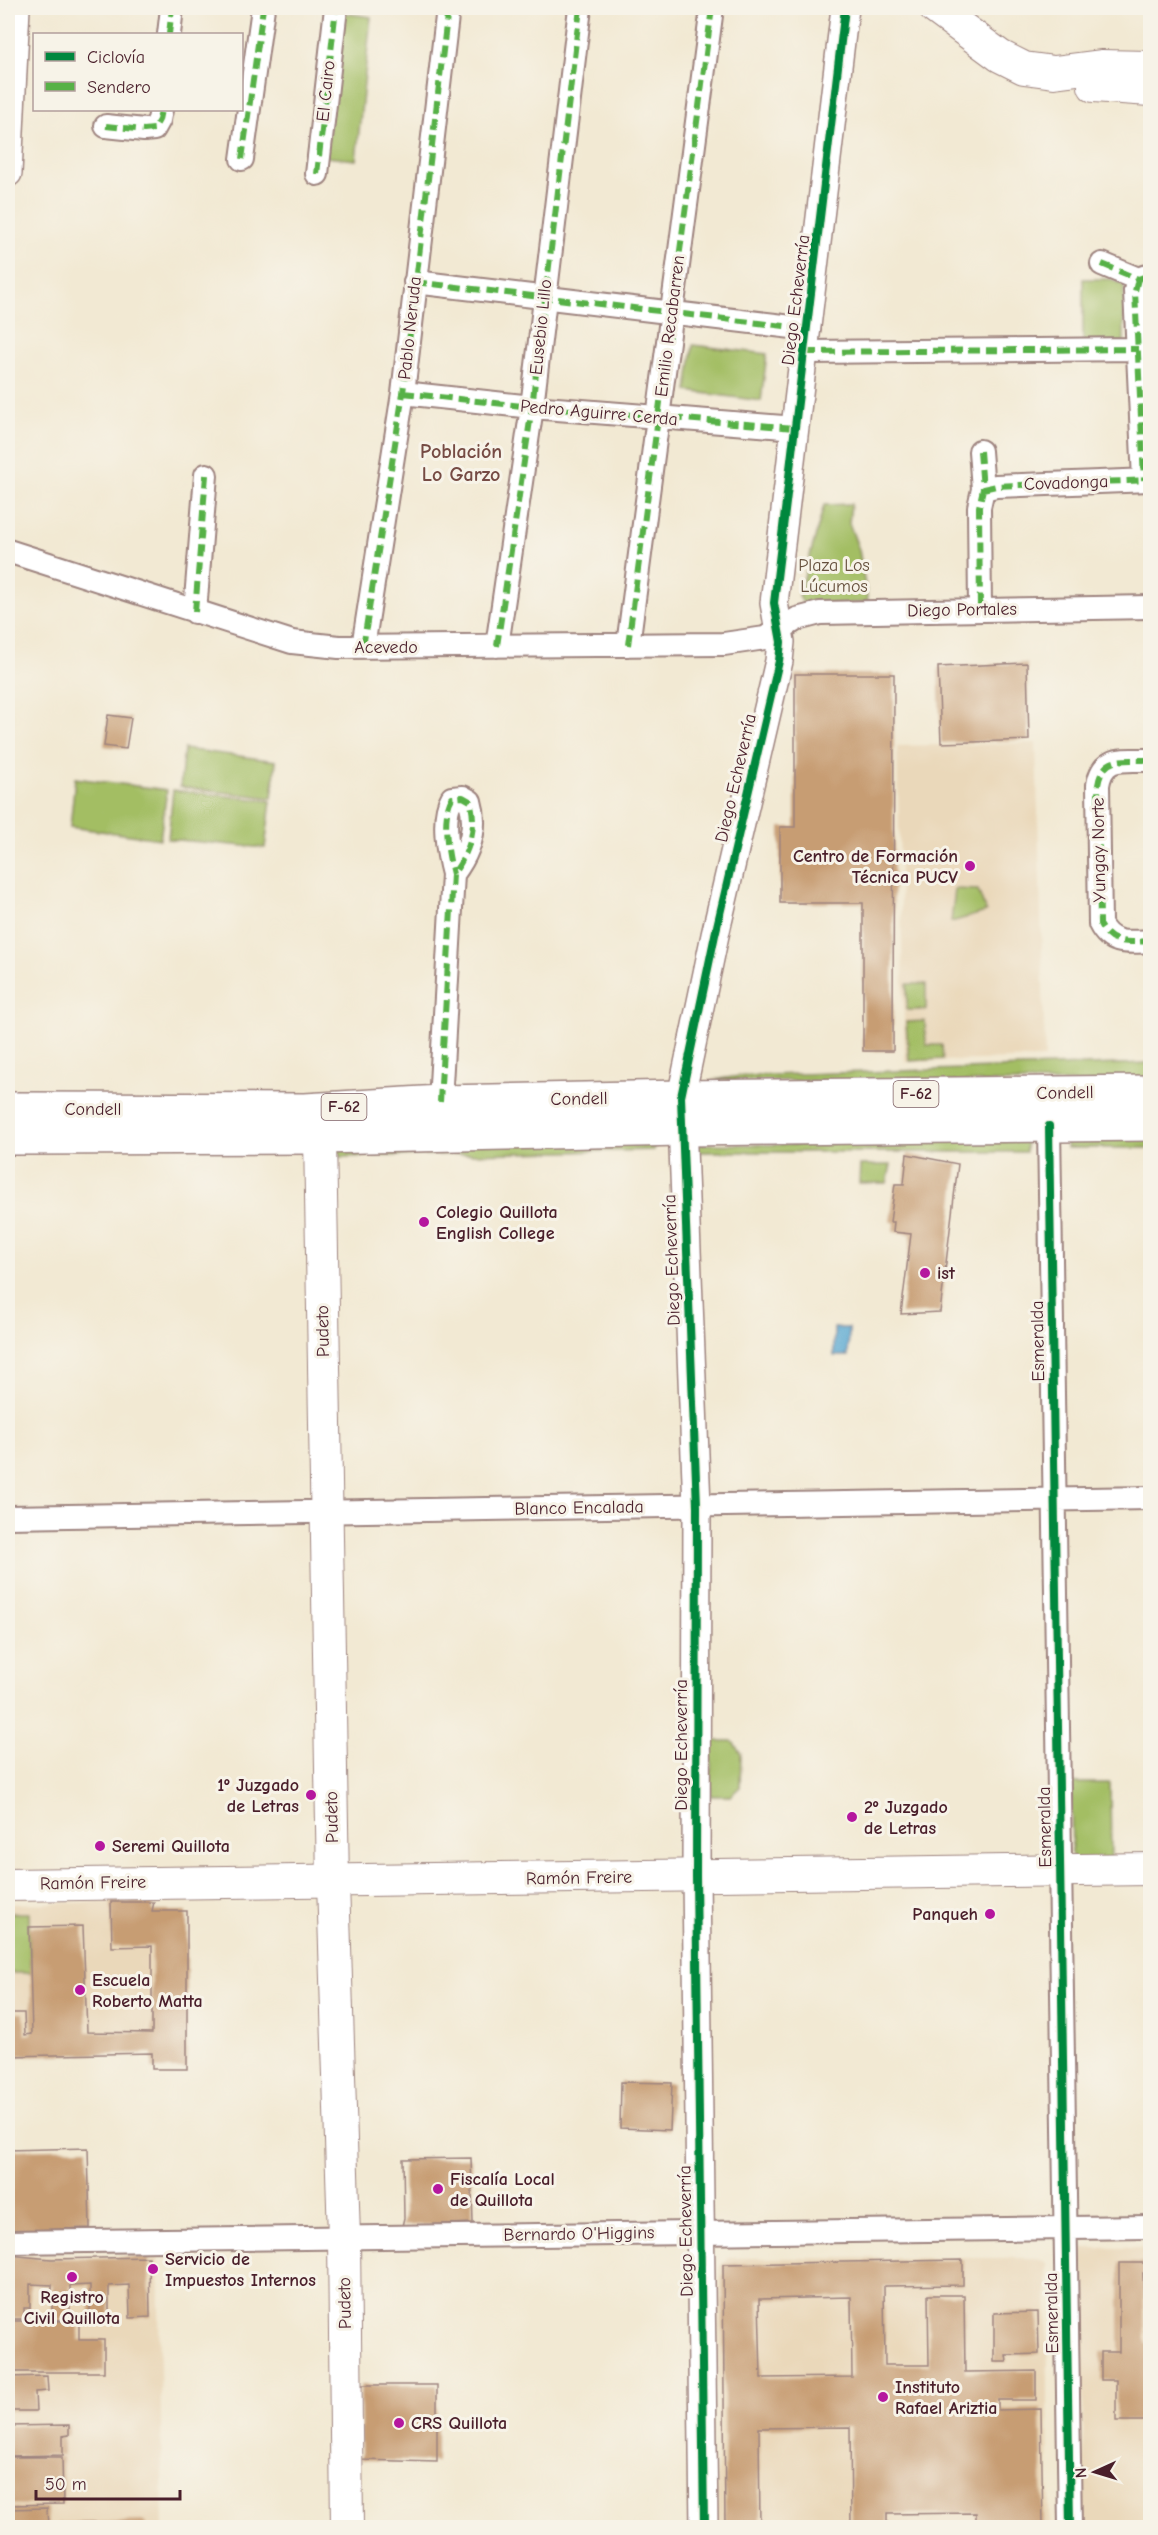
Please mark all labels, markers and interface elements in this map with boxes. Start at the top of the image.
legend [33,33,243,111]
text: Ciclovía [87,47,145,68]
street label: El Cairo [312,59,340,123]
text: Sendero [87,77,151,98]
street label: Diego Echeverría [778,233,814,367]
street label: Emilio Recabarren [651,254,689,398]
street label: Pablo Neruda [394,275,426,381]
street label: Eusebio Lillo [526,278,556,376]
street label: Pedro Aguirre Cerda [519,396,679,430]
district label: Población Lo Garzo [420,440,502,486]
street label: Covadonga [1023,471,1109,495]
park label: Plaza Los Lúcumos [798,555,870,597]
street label: Diego Portales [907,599,1017,621]
street label: Acevedo [354,637,418,658]
street label: Diego Echeverría [711,712,761,844]
street label: Yungay Norte [1088,797,1110,903]
place label: Centro de Formación Técnica PUCV [793,846,958,888]
marker: Centro de Formación Técnica PUCV [963,859,977,873]
road number: F-62 [894,1081,938,1107]
street label: Condell [1036,1082,1094,1104]
street label: Condell [550,1088,608,1110]
road number: F-62 [322,1094,366,1120]
street label: Condell [65,1099,121,1120]
street label: Diego Echeverría [659,1194,685,1326]
place label: Colegio Quillota English College [436,1202,558,1244]
marker: Colegio Quillota English College [417,1215,431,1229]
place label: ist [937,1263,956,1284]
marker: ist [918,1266,932,1280]
street label: Esmeralda [1027,1300,1049,1382]
street label: Pudeto [312,1305,334,1357]
street label: Blanco Encalada [514,1496,644,1520]
street label: Diego Echeverría [671,1679,692,1811]
place label: 1º Juzgado de Letras [217,1775,299,1817]
street label: Esmeralda [1034,1786,1056,1868]
marker: 1º Juzgado de Letras [304,1788,318,1802]
street label: Pudeto [321,1791,343,1843]
place label: 2º Juzgado de Letras [864,1797,948,1839]
marker: 2º Juzgado de Letras [845,1810,859,1824]
place label: Seremi Quillota [112,1836,230,1857]
marker: Seremi Quillota [93,1839,107,1853]
street label: Ramón Freire [526,1867,632,1889]
street label: Ramón Freire [40,1872,146,1894]
place label: Panqueh [912,1904,978,1925]
marker: Panqueh [983,1907,997,1921]
place label: Escuela Roberto Matta [92,1970,203,2012]
marker: Escuela Roberto Matta [73,1983,87,1997]
street label: Diego Echeverría [674,2165,698,2297]
place label: Fiscalía Local de Quillota [450,2169,555,2211]
marker: Fiscalía Local de Quillota [431,2182,445,2196]
street label: Bernardo O'Higgins [503,2222,655,2246]
place label: Servicio de Impuestos Internos [165,2249,316,2291]
marker: Servicio de Impuestos Internos [146,2262,160,2276]
marker: Registro Civil Quillota [65,2270,79,2284]
street label: Esmeralda [1041,2272,1063,2354]
street label: Pudeto [334,2277,356,2329]
place label: Registro Civil Quillota [24,2287,120,2329]
place label: Instituto Rafael Ariztia [895,2377,997,2419]
marker: Instituto Rafael Ariztia [876,2390,890,2404]
place label: CRS Quillota [411,2413,507,2434]
marker: CRS Quillota [392,2416,406,2430]
north arrow [1065,2442,1125,2502]
scale bar [36,2463,180,2501]
text: N [1072,2467,1090,2479]
text: 50 m [45,2474,87,2495]

